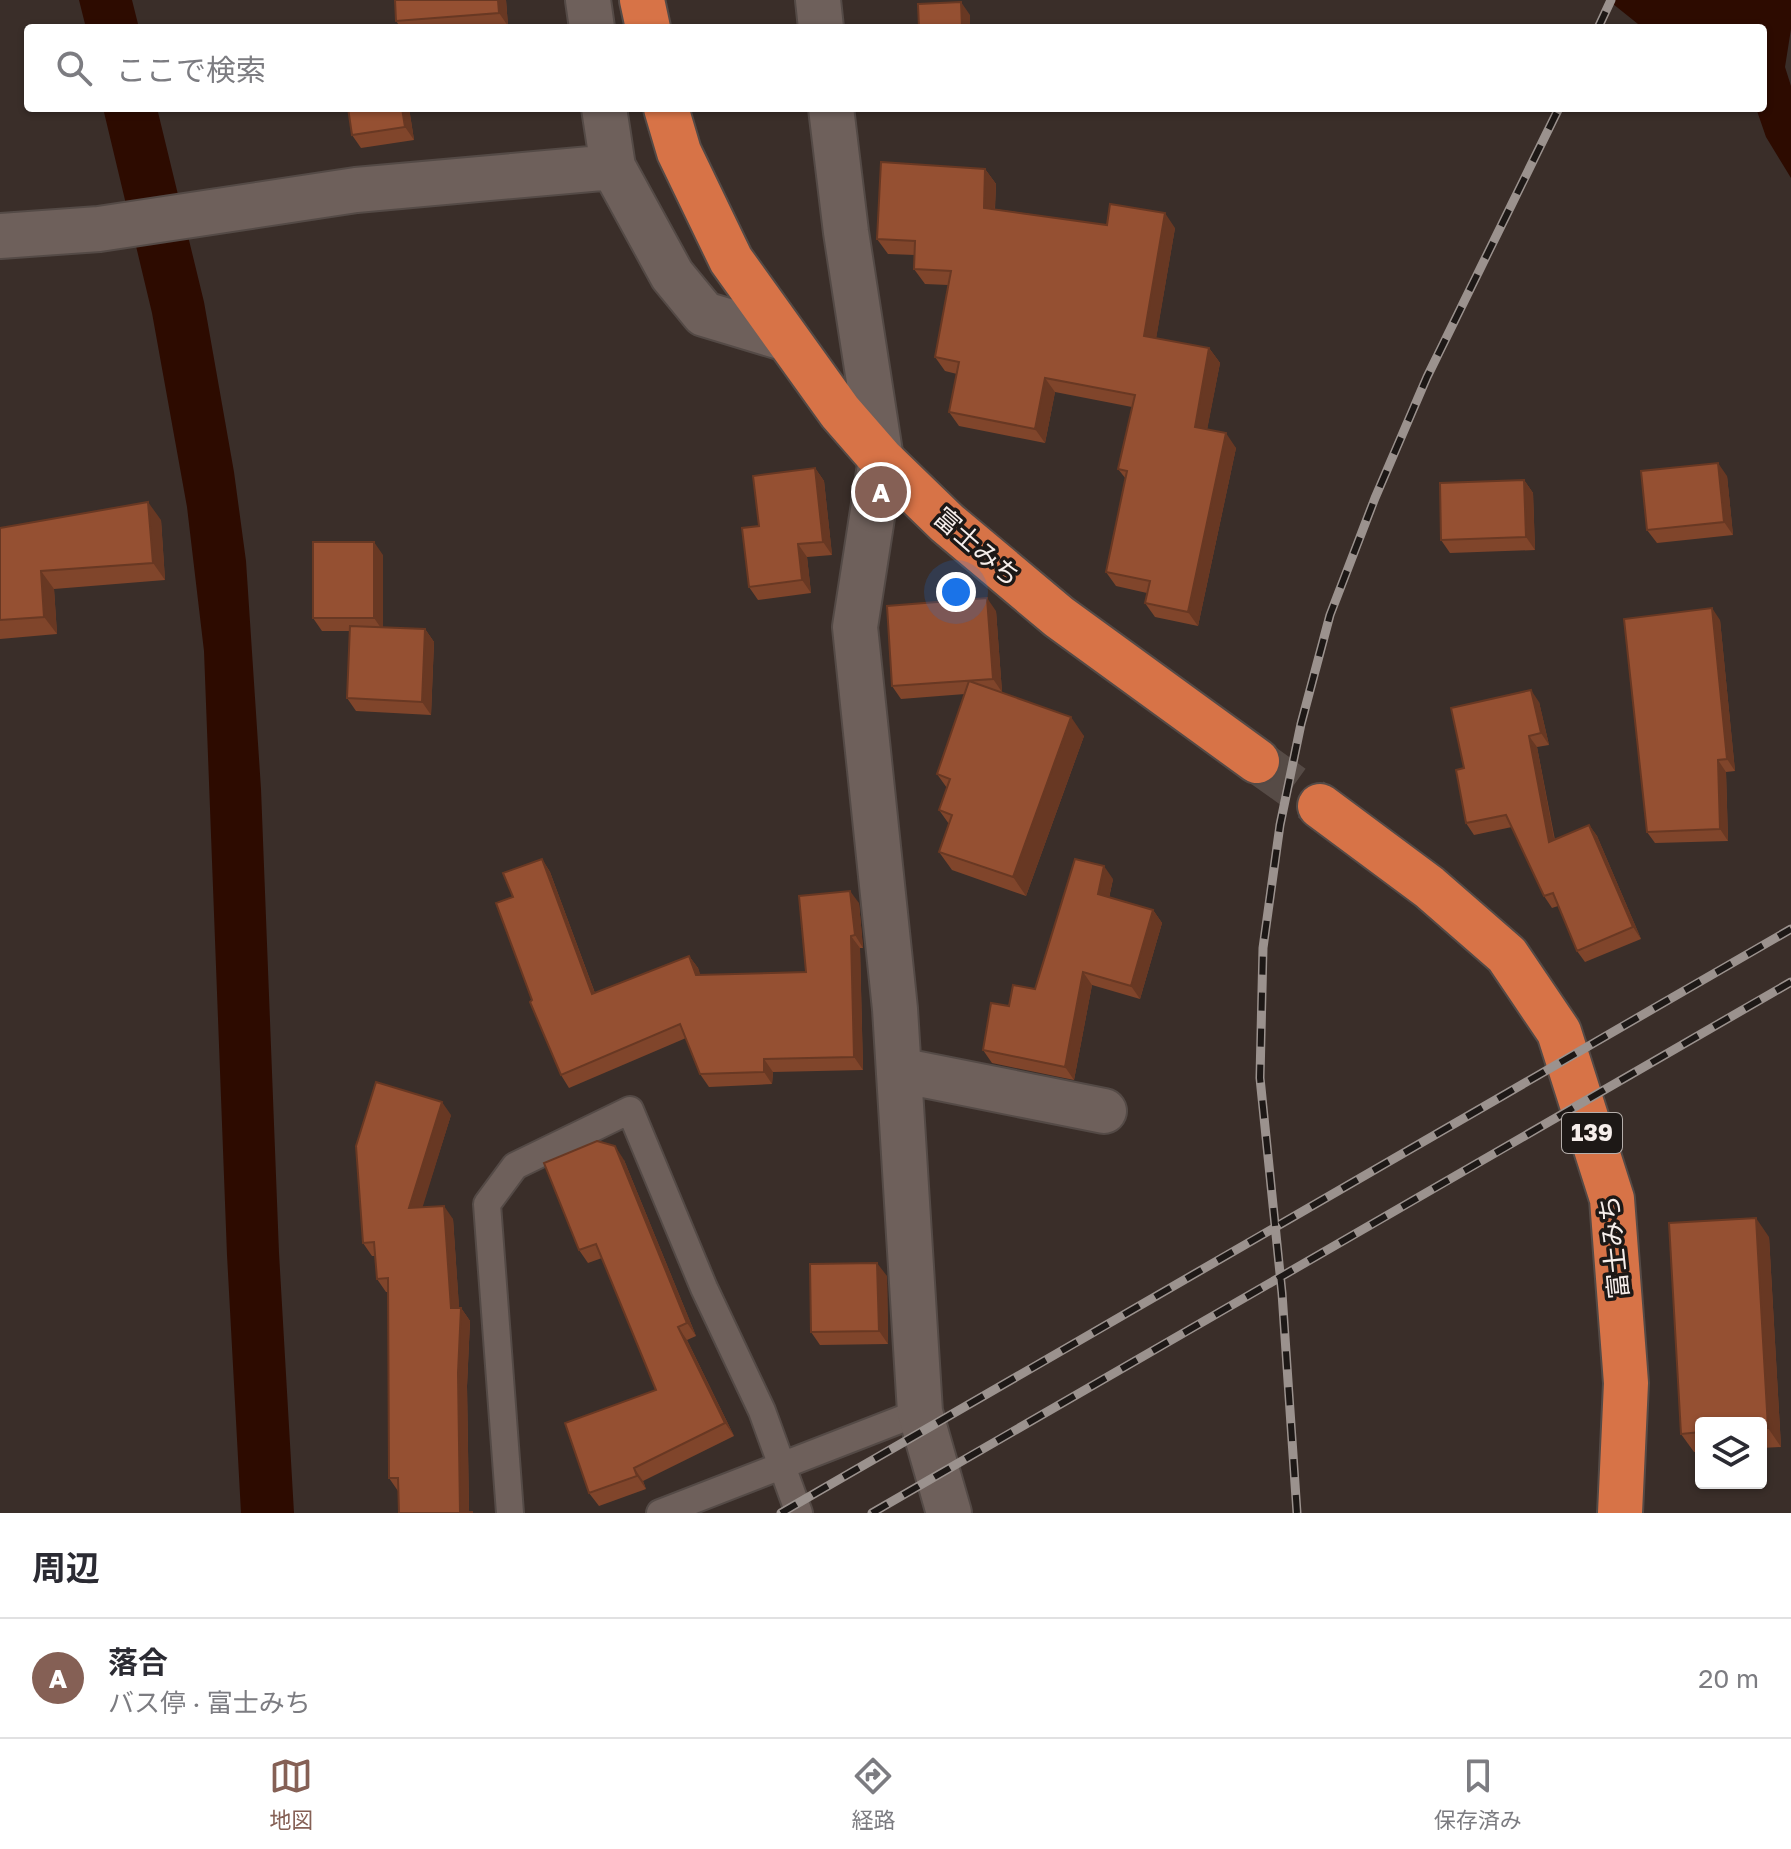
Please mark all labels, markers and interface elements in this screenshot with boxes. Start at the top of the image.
search box [24,24,1767,112]
icon: search [52,46,96,90]
text: ここで検索 [116,52,266,88]
pin: A [855,462,907,522]
street label: 富士みち [928,501,1027,592]
your location [936,572,976,612]
road number: 139 [1562,1113,1622,1153]
street label: 富士みち [1593,1194,1634,1300]
map controls [1695,1417,1767,1489]
button: layers [1695,1417,1767,1489]
text: 周辺 [32,1547,100,1587]
text: 落合 [108,1644,168,1680]
text: A [49,1663,67,1694]
text: 20 m [1698,1663,1759,1694]
text: バス停 · 富士みち [108,1687,311,1718]
tab: 地図 [269,1754,313,1834]
tab: 経路 [851,1754,896,1834]
tab: 保存済み [1434,1754,1522,1834]

